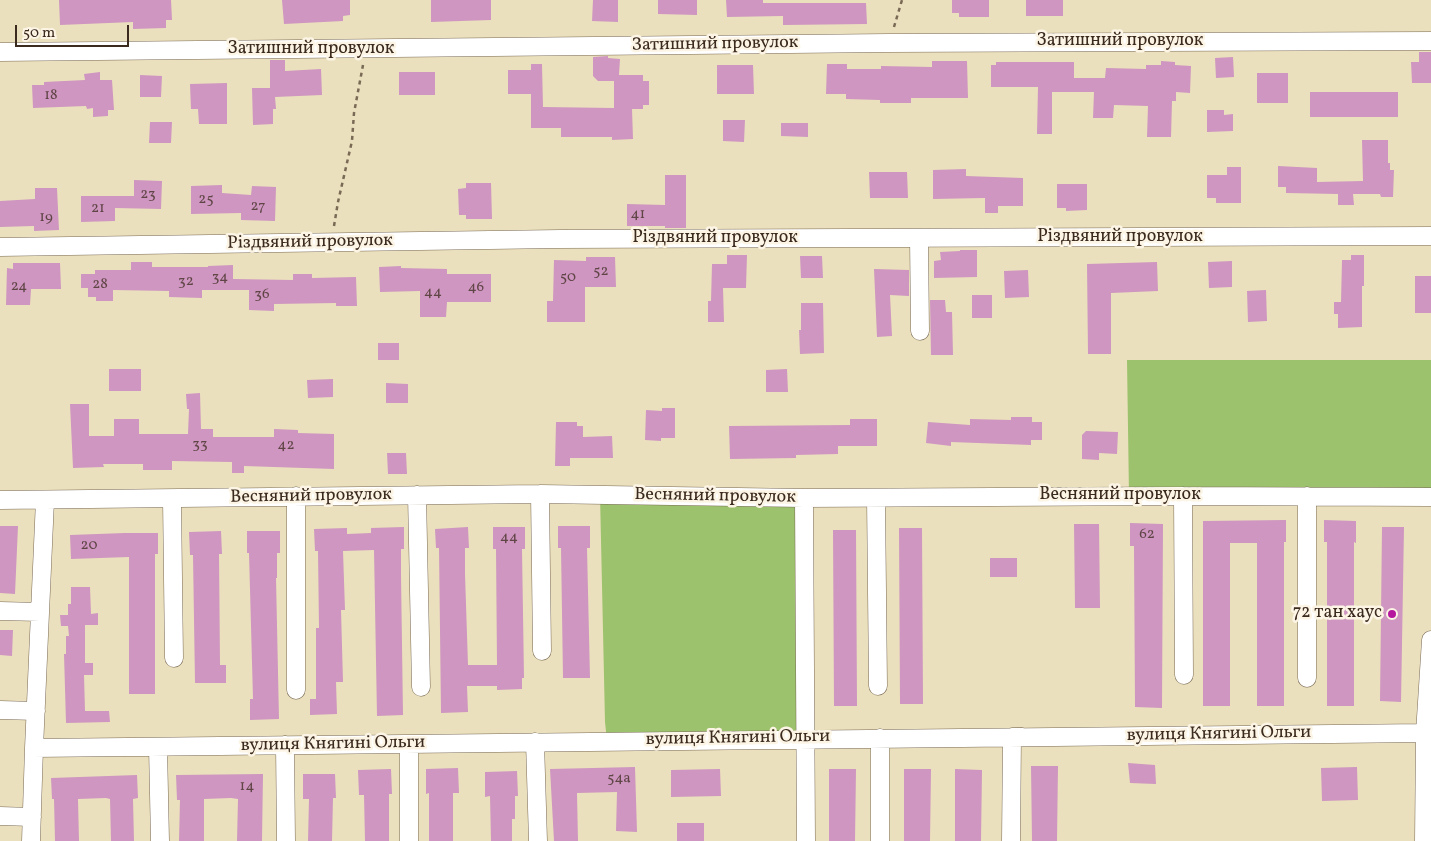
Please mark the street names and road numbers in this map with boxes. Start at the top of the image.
street label: Затишний провулок [1037,31,1203,53]
street label: Затишний провулок [631,33,799,57]
street label: Затишний провулок [228,39,394,61]
street label: Різдвяний провулок [1037,227,1203,249]
street label: Різдвяний провулок [632,228,798,250]
street label: Різдвяний провулок [227,231,393,255]
street label: Весняний провулок [230,485,392,509]
street label: Весняний провулок [634,485,796,509]
street label: Весняний провулок [1039,485,1201,507]
street label: вулиця Княгині Ольги [1127,723,1311,747]
street label: вулиця Княгині Ольги [646,727,830,751]
street label: вулиця Княгині Ольги [241,733,425,757]

